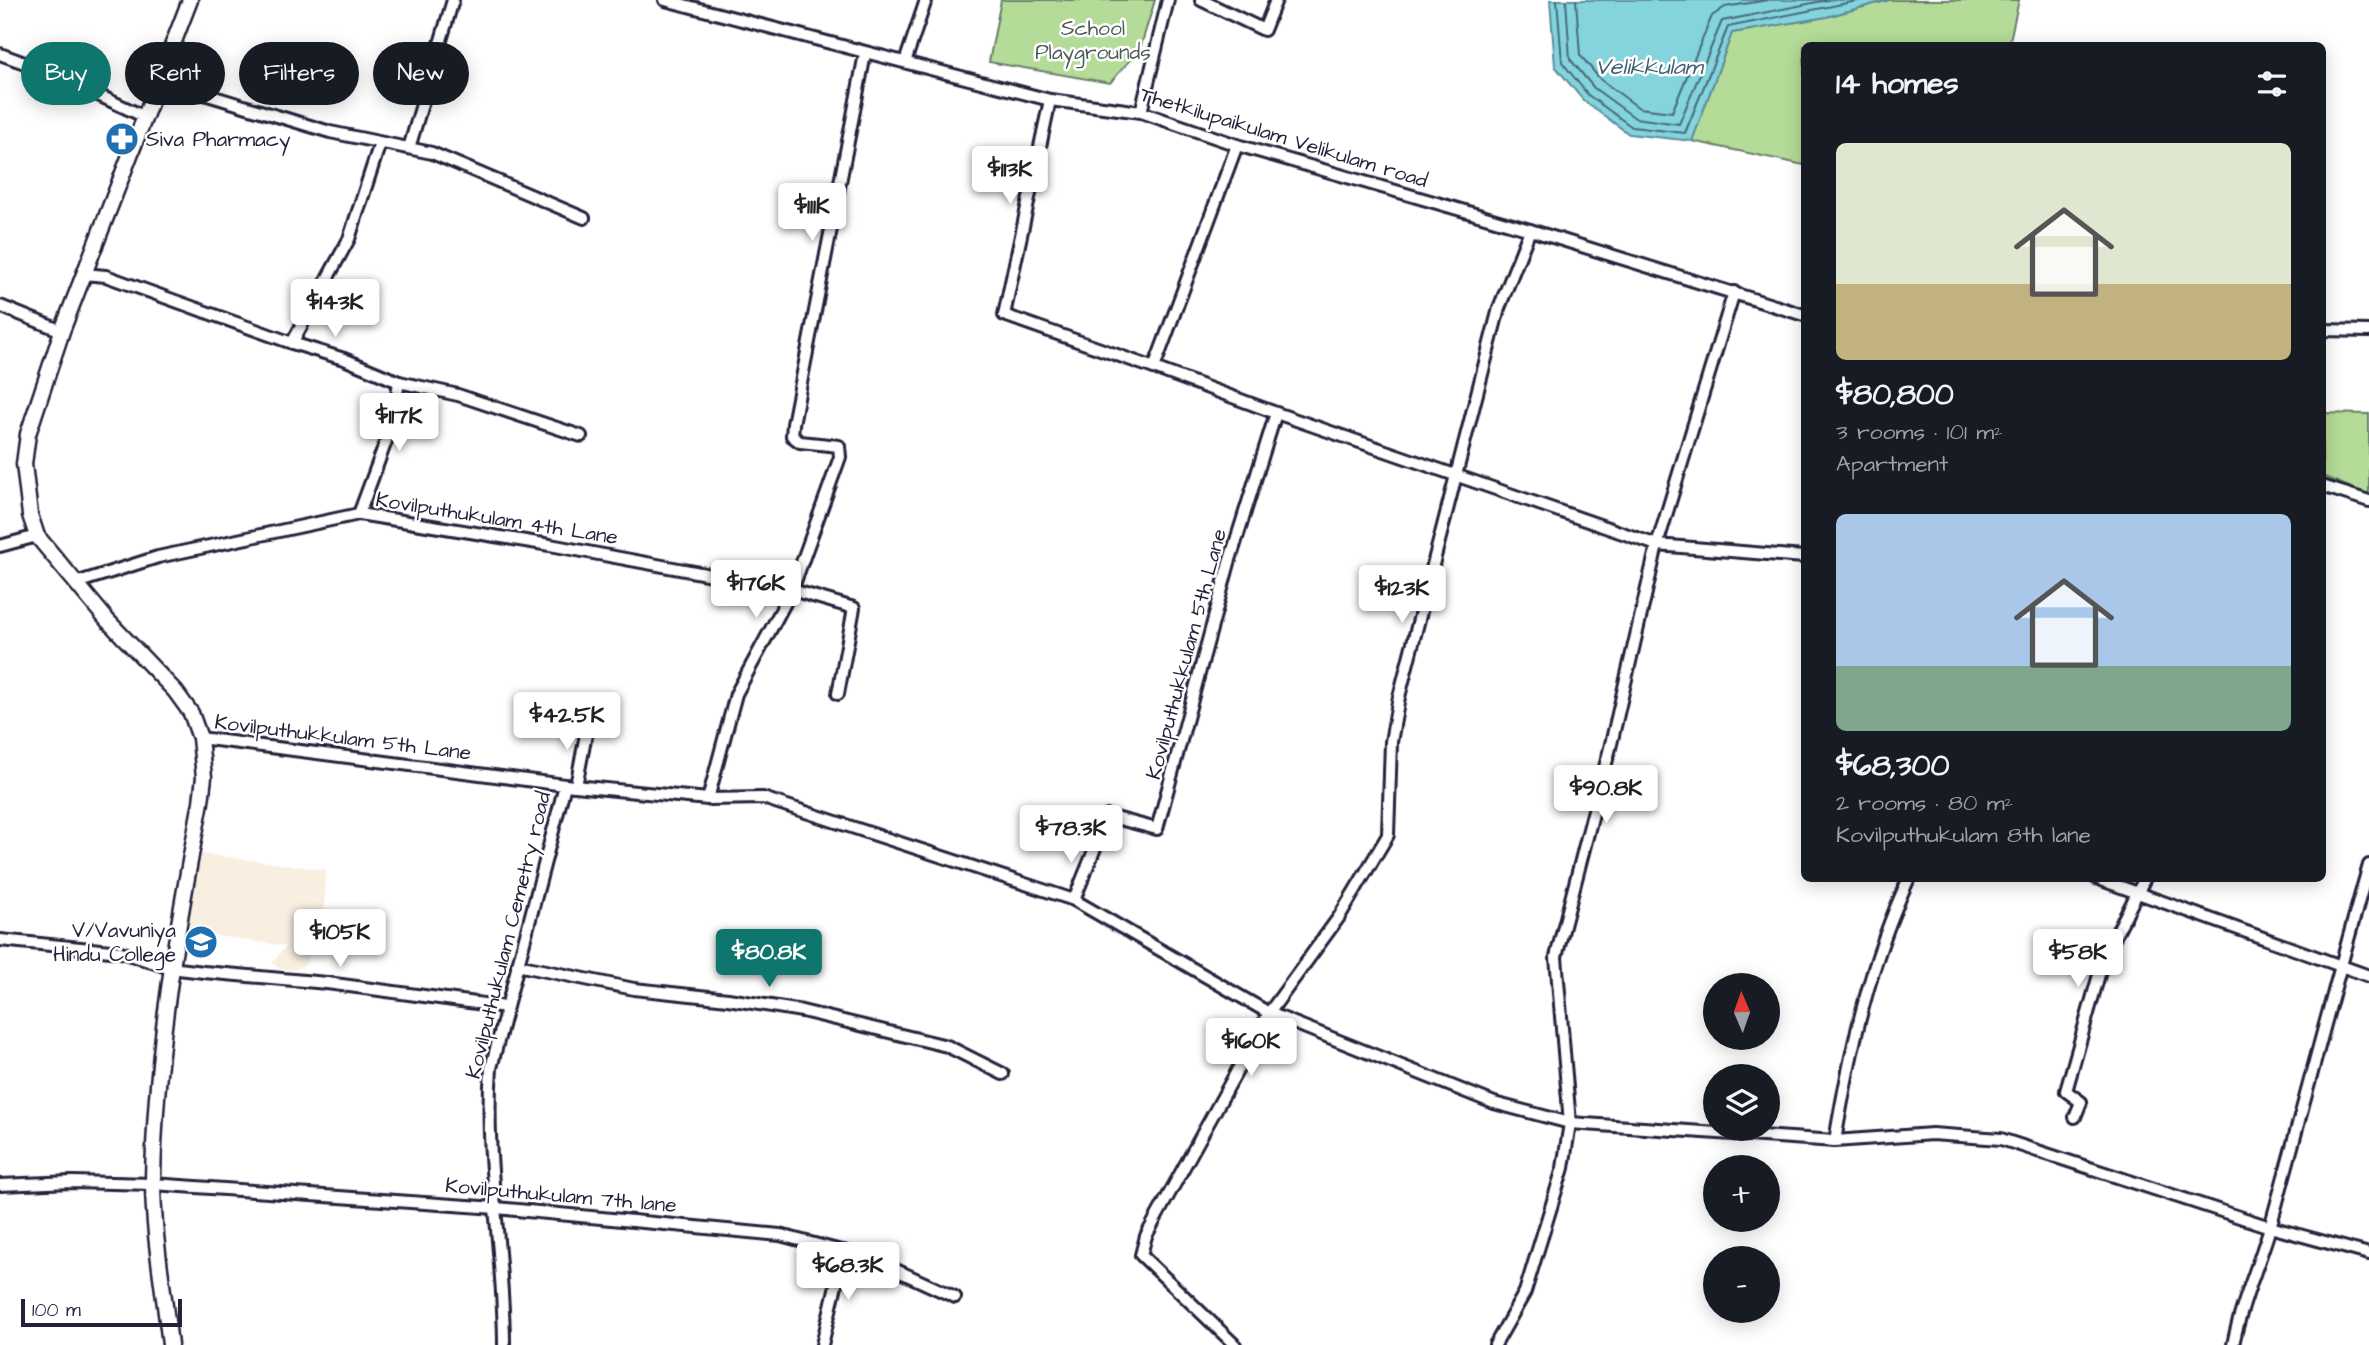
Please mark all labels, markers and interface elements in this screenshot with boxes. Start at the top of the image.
park label: School Playgrounds [1035,14,1151,69]
chip: Buy [21,42,111,105]
chip: Rent [125,42,225,105]
chip: Filters [239,42,359,105]
chip: New [373,42,469,105]
water label: Velikkulam [1595,51,1705,83]
text: 14 homes [1836,63,1959,105]
icon: filters [2253,65,2291,103]
street label: Thetkilupaikulam Velikulam road [1136,80,1431,196]
pharmacy icon: Siva Pharmacy [103,120,141,158]
place label: Siva Pharmacy [146,125,291,156]
pin: $113K [961,146,1059,206]
text: $113K [988,153,1032,185]
pin: $111K [763,184,861,243]
icon: home [2001,189,2127,315]
text: $111K [794,190,830,222]
pin: $143K [286,280,384,339]
text: $143K [306,286,364,318]
text: $80,800 [1836,374,1954,416]
pin: $117K [350,393,448,453]
text: $117K [376,400,422,432]
text: 3 rooms · 101 m² [1836,416,2003,448]
text: Apartment [1836,448,1948,480]
street label: Kovilputhukulam 4th Lane [374,485,620,553]
street label: Kovilputhukkulam 5th Lane [1139,526,1235,783]
pin: $176K [707,560,805,620]
icon: home [2001,560,2127,686]
pin: $123K [1353,566,1451,625]
text: $176K [727,567,785,599]
text: $123K [1375,572,1429,604]
pin: $42.5K [510,692,624,752]
text: $42.5K [529,699,605,731]
street label: Kovilputhukkulam 5th Lane [213,707,473,769]
text: $68,300 [1836,745,1949,787]
pin: $90.8K [1549,766,1663,825]
text: $90.8K [1570,772,1642,804]
text: 2 rooms · 80 m² [1836,787,2013,819]
street label: Kovilputhukulam Cemetry road [459,788,560,1082]
pin: $78.3K [1014,806,1128,865]
text: $78.3K [1036,812,1106,844]
text: Kovilputhukulam 8th lane [1836,819,2091,851]
pin: $105K [291,909,389,969]
place label: V/Vavuniya Hindu College [53,916,176,971]
text: $105K [310,916,370,948]
school or university icon: V/Vavuniya Hindu College [182,923,220,961]
pin: $80.8K [712,930,826,989]
pin: $58K [2037,930,2119,989]
text: $80.8K [732,936,806,968]
text: $58K [2049,936,2107,968]
north arrow [1703,973,1780,1050]
map controls [1703,973,1780,1323]
pin: $160K [1202,1018,1300,1078]
text: $160K [1222,1025,1280,1057]
button: layers [1703,1064,1780,1141]
button: + [1703,1155,1780,1232]
street label: Kovilputhukulam 7th lane [444,1171,678,1221]
pin: $68.3K [791,1242,905,1302]
button: − [1703,1246,1780,1323]
text: $68.3K [813,1249,884,1281]
scale bar [21,1296,182,1328]
text: 100 m [32,1297,81,1324]

